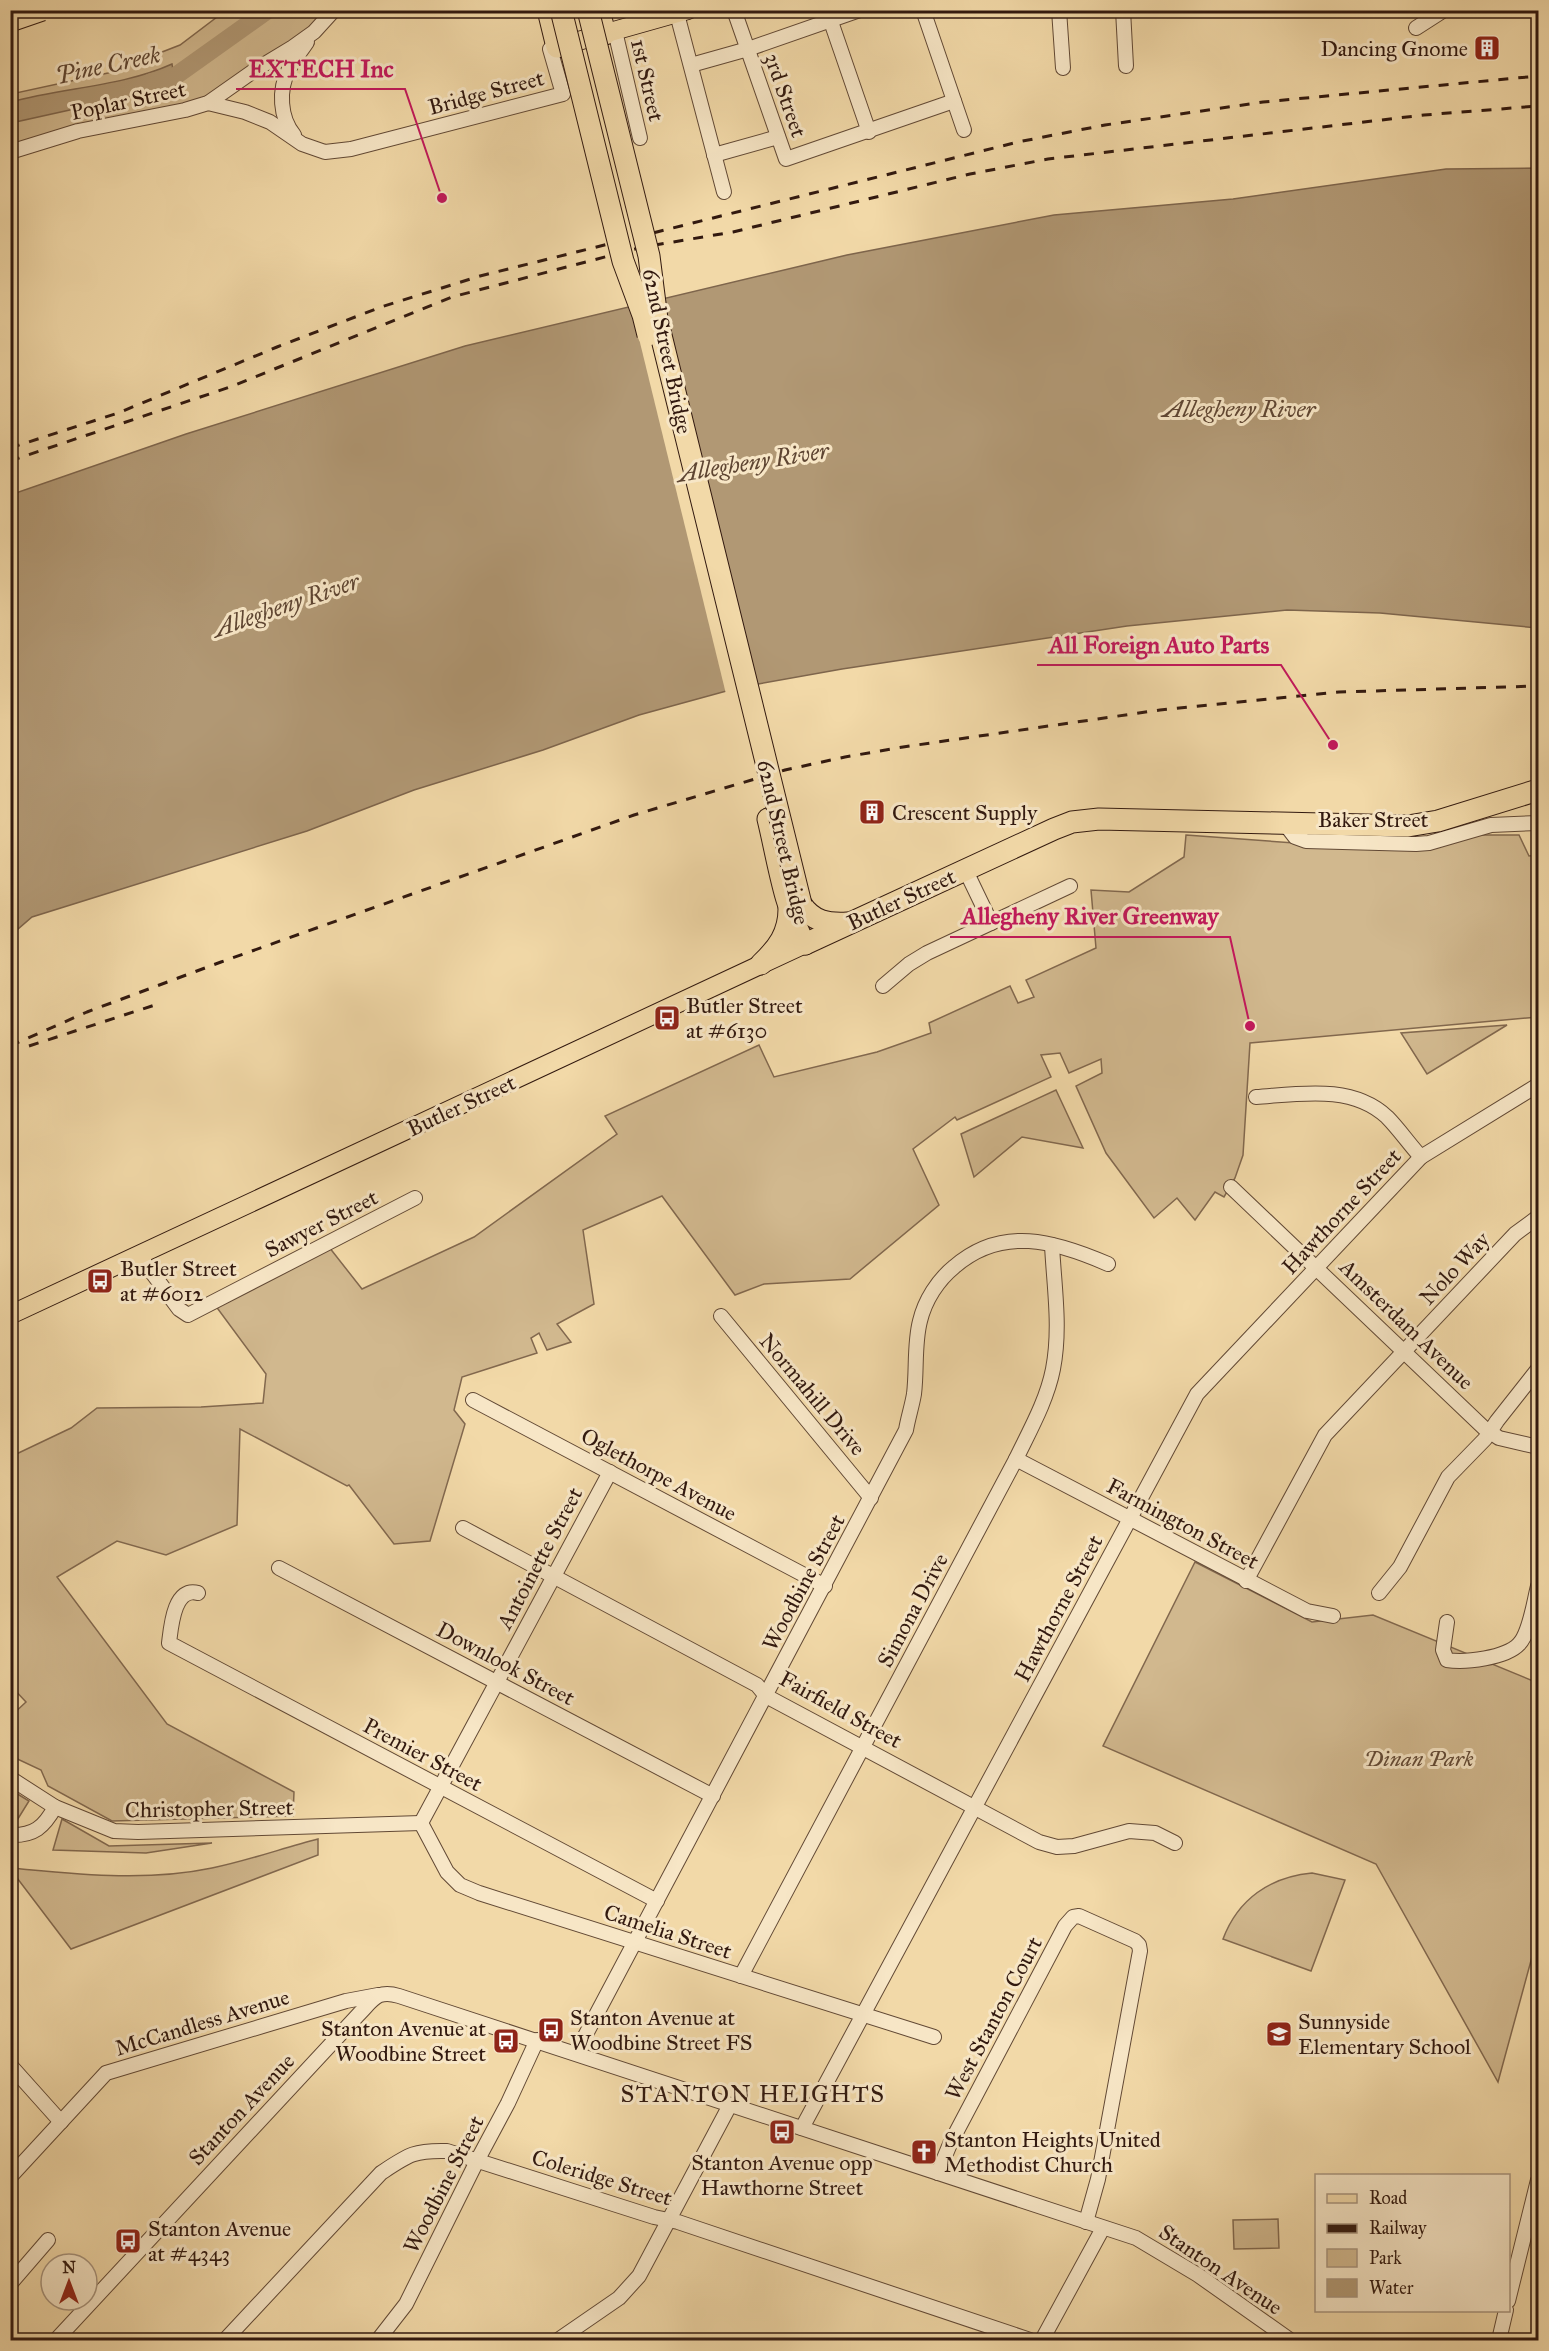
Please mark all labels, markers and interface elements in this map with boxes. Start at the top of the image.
building icon: Dancing Gnome [1472,33,1502,63]
place label: Dancing Gnome [1320,35,1468,62]
street label: 1st Street [625,36,670,124]
water label: Pine Creek [53,39,163,91]
callout: EXTECH Inc [236,47,405,89]
street label: 3rd Street [759,49,813,141]
text: EXTECH Inc [248,54,394,84]
street label: Bridge Street [425,64,547,121]
street label: Poplar Street [68,75,188,126]
street label: 62nd Street Bridge [637,266,698,436]
water label: Allegheny River [1159,394,1318,424]
water label: Allegheny River [672,435,833,489]
water label: Allegheny River [206,565,365,645]
callout: All Foreign Auto Parts [1037,623,1281,665]
text: All Foreign Auto Parts [1047,630,1270,660]
street label: 62nd Street Bridge [751,757,816,927]
building icon: Crescent Supply [857,797,887,827]
place label: Crescent Supply [892,799,1038,826]
street label: Baker Street [1318,806,1429,833]
street label: Butler Street [843,862,960,936]
callout: Allegheny River Greenway [950,895,1230,937]
text: Allegheny River Greenway [960,901,1220,931]
place label: Butler Street at #6130 [686,992,803,1044]
bus stop icon: Butler Street at #6130 [652,1003,682,1033]
street label: Butler Street [403,1068,520,1142]
street label: Hawthorne Street [1276,1143,1407,1280]
street label: Sawyer Street [260,1183,382,1263]
street label: Nolo Way [1414,1226,1496,1311]
street label: Amsterdam Avenue [1333,1253,1479,1395]
place label: Butler Street at #6012 [120,1255,237,1307]
bus stop icon: Butler Street at #6012 [85,1266,115,1296]
street label: Normahill Drive [754,1328,872,1461]
street label: Oglethorpe Avenue [576,1422,741,1527]
street label: Farmington Street [1102,1472,1264,1575]
street label: Antoinette Street [490,1482,588,1635]
street label: Woodbine Street [756,1509,851,1655]
street label: Hawthorne Street [1008,1530,1109,1686]
street label: Simona Drive [871,1549,954,1672]
street label: Downlook Street [432,1616,580,1711]
street label: Fairfield Street [775,1665,907,1754]
street label: Premier Street [359,1712,487,1797]
park label: Dinan Park [1364,1745,1474,1772]
street label: Christopher Street [125,1794,294,1823]
street label: Camelia Street [601,1898,735,1965]
street label: West Stanton Court [939,1932,1048,2104]
street label: McCandless Avenue [112,1983,293,2062]
place label: Stanton Avenue at Woodbine Street FS [570,2004,752,2056]
place label: Sunnyside Elementary School [1298,2008,1471,2060]
place label: Stanton Avenue at Woodbine Street [321,2015,486,2067]
bus stop icon: Stanton Avenue at Woodbine Street FS [536,2015,566,2045]
school or university icon: Sunnyside Elementary School [1264,2019,1294,2049]
bus stop icon: Stanton Avenue at Woodbine Street [491,2026,521,2056]
street label: Stanton Avenue [183,2048,300,2171]
district label: STANTON HEIGHTS [620,2079,886,2109]
street label: Woodbine Street [397,2111,490,2257]
bus stop icon: Stanton Avenue opp Hawthorne Street [767,2117,797,2147]
place label: Stanton Heights United Methodist Church [944,2126,1161,2178]
church icon: Stanton Heights United Methodist Church [909,2137,939,2167]
street label: Coleridge Street [528,2143,675,2212]
place label: Stanton Avenue opp Hawthorne Street [691,2149,873,2201]
legend [1315,2174,1510,2312]
text: Road [1369,2187,1407,2209]
place label: Stanton Avenue at #4343 [148,2215,291,2267]
text: Railway [1369,2217,1427,2239]
street label: Stanton Avenue [1154,2218,1288,2321]
bus stop icon: Stanton Avenue at #4343 [113,2226,143,2256]
text: Park [1369,2247,1402,2269]
north arrow [39,2252,99,2312]
text: N [62,2258,76,2277]
text: Water [1369,2277,1414,2299]

